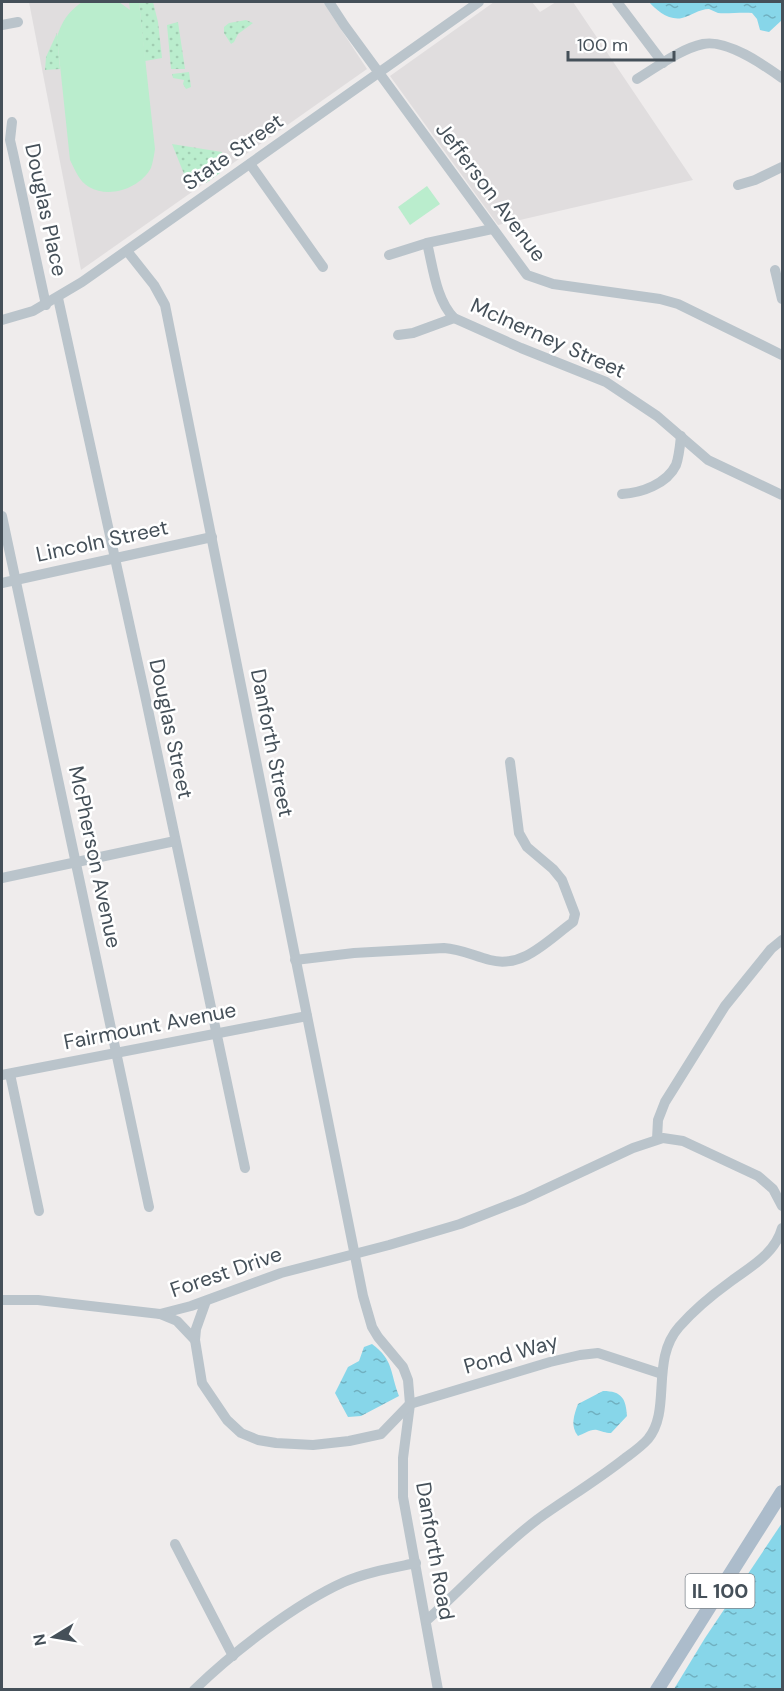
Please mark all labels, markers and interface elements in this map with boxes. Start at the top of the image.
scale bar [568,24,674,62]
text: 100 m [577,33,628,57]
street label: State Street [177,107,289,197]
street label: Jefferson Avenue [429,116,553,268]
street label: Douglas Place [18,141,74,279]
street label: McInerney Street [466,291,630,385]
street label: Lincoln Street [33,513,171,569]
street label: Douglas Street [143,656,199,802]
street label: Danforth Street [244,667,300,819]
street label: McPherson Avenue [62,763,128,951]
street label: Fairmount Avenue [61,996,239,1056]
street label: Forest Drive [167,1240,286,1304]
street label: Pond Way [461,1327,562,1381]
street label: Danforth Road [409,1480,461,1622]
road number: IL 100 [686,1574,754,1608]
north arrow [24,1607,84,1667]
text: N [28,1632,51,1647]

